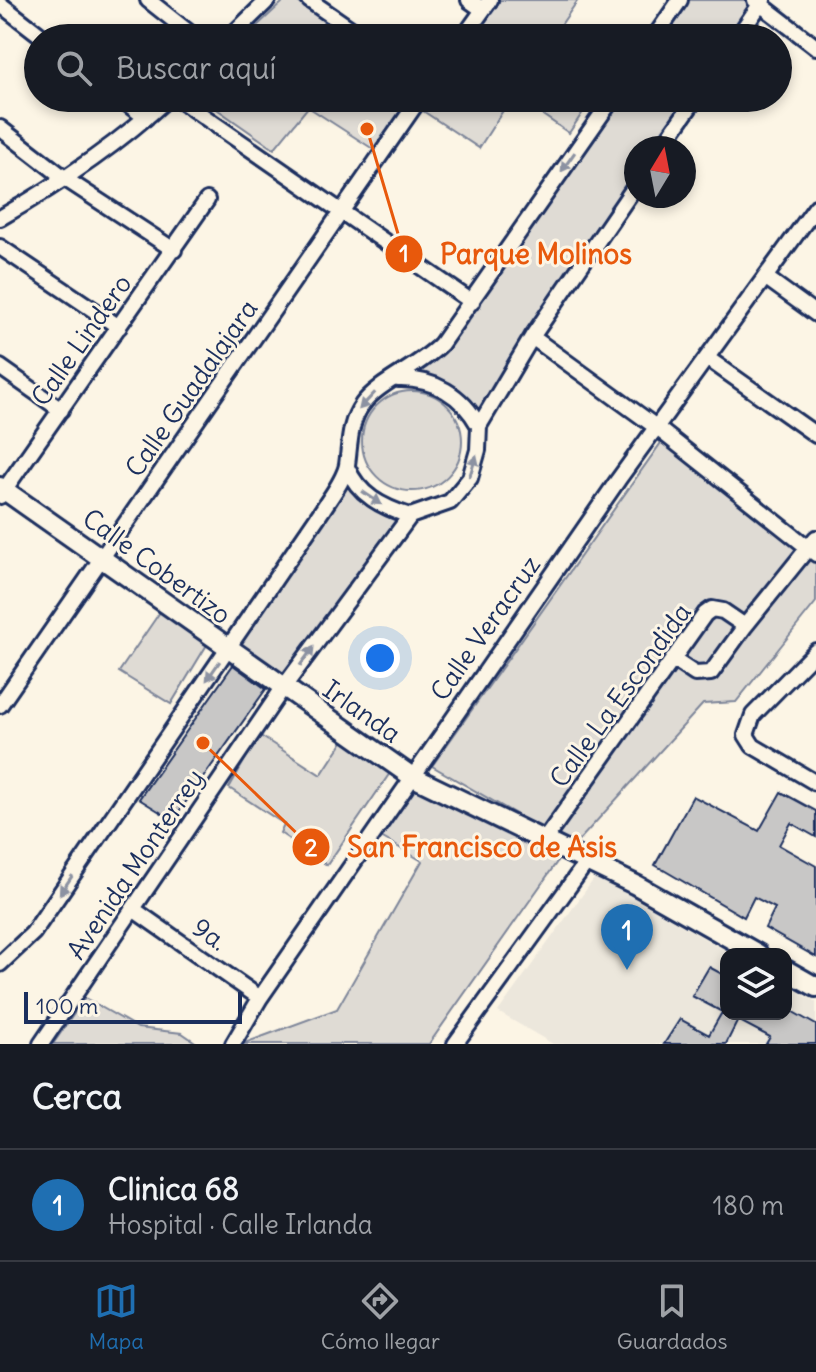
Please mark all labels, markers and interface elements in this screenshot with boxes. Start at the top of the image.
search box [24,24,792,112]
icon: search [52,46,96,90]
text: Buscar aquí [116,49,276,87]
north arrow [624,136,696,208]
one-way arrow [561,152,576,173]
callout: Parque Molinos [384,228,648,280]
text: Parque Molinos [440,236,632,272]
text: 1 [399,238,409,268]
street label: Calle Lindero [24,268,138,412]
street label: Calle Guadalajara [118,293,264,483]
one-way arrow [359,391,377,410]
one-way arrow [468,454,480,478]
one-way arrow [362,490,383,505]
street label: Calle Cobertizo [76,501,238,631]
street label: Calle Veracruz [423,549,547,707]
street label: Calle La Escondida [542,596,698,794]
your location [360,638,400,678]
one-way arrow [298,646,314,667]
one-way arrow [206,661,221,682]
street label: Irlanda [317,672,407,750]
street label: Avenida Monterrey [59,763,211,965]
callout: San Francisco de Asis [291,821,633,873]
text: San Francisco de Asis [347,829,617,865]
text: 2 [304,832,318,862]
one-way arrow [59,875,74,896]
pin: 1 [601,904,653,970]
street label: 9a. [186,910,234,958]
map controls [720,948,792,1020]
button: layers [720,948,792,1020]
scale bar [24,988,242,1024]
text: 100 m [36,992,98,1020]
text: Cerca [32,1075,122,1118]
text: Clinica 68 [108,1170,239,1208]
text: 1 [53,1189,63,1222]
text: 180 m [713,1189,784,1222]
text: Hospital · Calle Irlanda [108,1208,373,1241]
tab: Mapa [88,1279,144,1355]
tab: Cómo llegar [321,1279,440,1355]
tab: Guardados [617,1279,728,1355]

